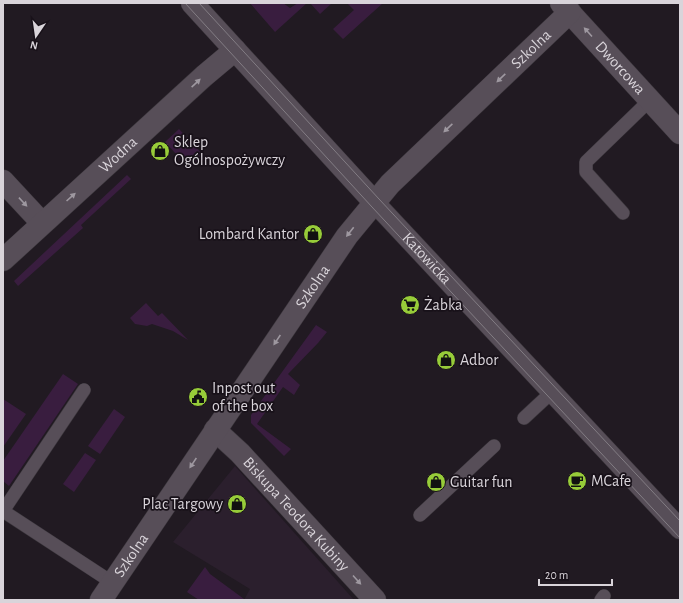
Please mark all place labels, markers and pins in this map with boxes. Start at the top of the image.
place label: Sklep Ogólnospożywczy [174,134,285,169]
shop icon: Sklep Ogólnospożywczy [149,140,171,162]
shop icon: Lombard Kantor [302,223,324,245]
place label: Lombard Kantor [199,226,300,242]
supermarket icon: Żabka [399,294,421,316]
place label: Żabka [424,295,462,313]
shop icon: Adbor [435,349,457,371]
place label: Adbor [460,352,499,368]
place label: Inpost out of the box [212,380,275,414]
public building icon: Inpost out of the box [187,386,209,408]
cafe icon: MCafe [566,470,588,492]
shop icon: Guitar fun [425,471,447,493]
place label: MCafe [591,473,631,489]
place label: Guitar fun [450,474,513,490]
shop icon: Plac Targowy [226,493,248,515]
place label: Plac Targowy [142,496,223,513]

